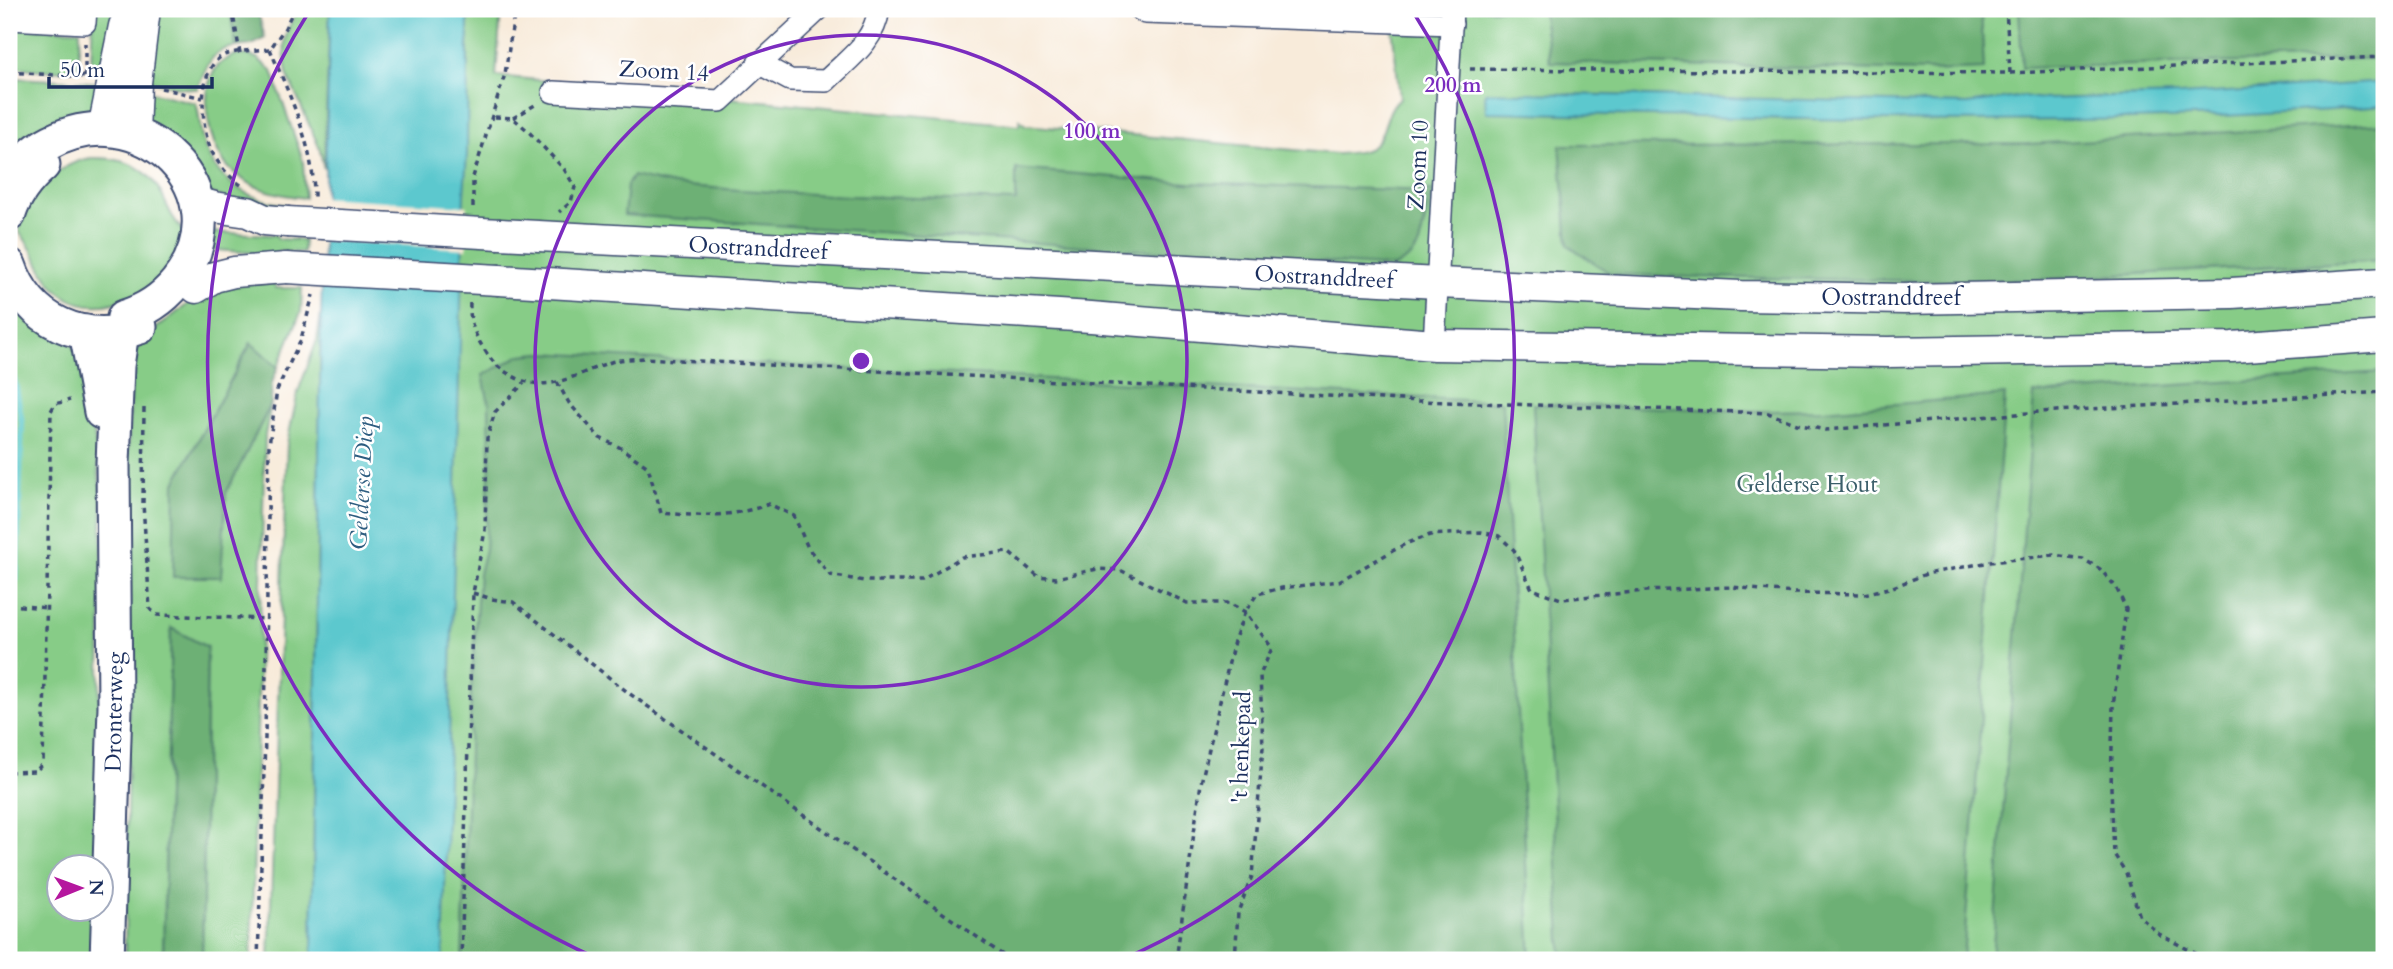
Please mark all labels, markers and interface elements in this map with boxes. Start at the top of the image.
scale bar [49,46,212,90]
street label: Zoom 14 [618,53,710,89]
text: 50 m [60,56,105,85]
text: 200 m [1424,71,1482,100]
text: 100 m [1063,117,1121,146]
street label: Zoom 10 [1400,119,1436,211]
street label: Oostranddreef [688,229,832,267]
street label: Oostranddreef [1254,258,1398,296]
street label: Oostranddreef [1821,282,1965,313]
centre of rings [849,349,873,373]
water label: Gelderse Diep [342,415,382,551]
park label: Gelderse Hout [1736,469,1878,500]
street label: Dronterweg [97,651,131,772]
street label: 't henkepad [1224,690,1258,803]
north arrow [46,853,116,923]
text: N [83,879,109,897]

